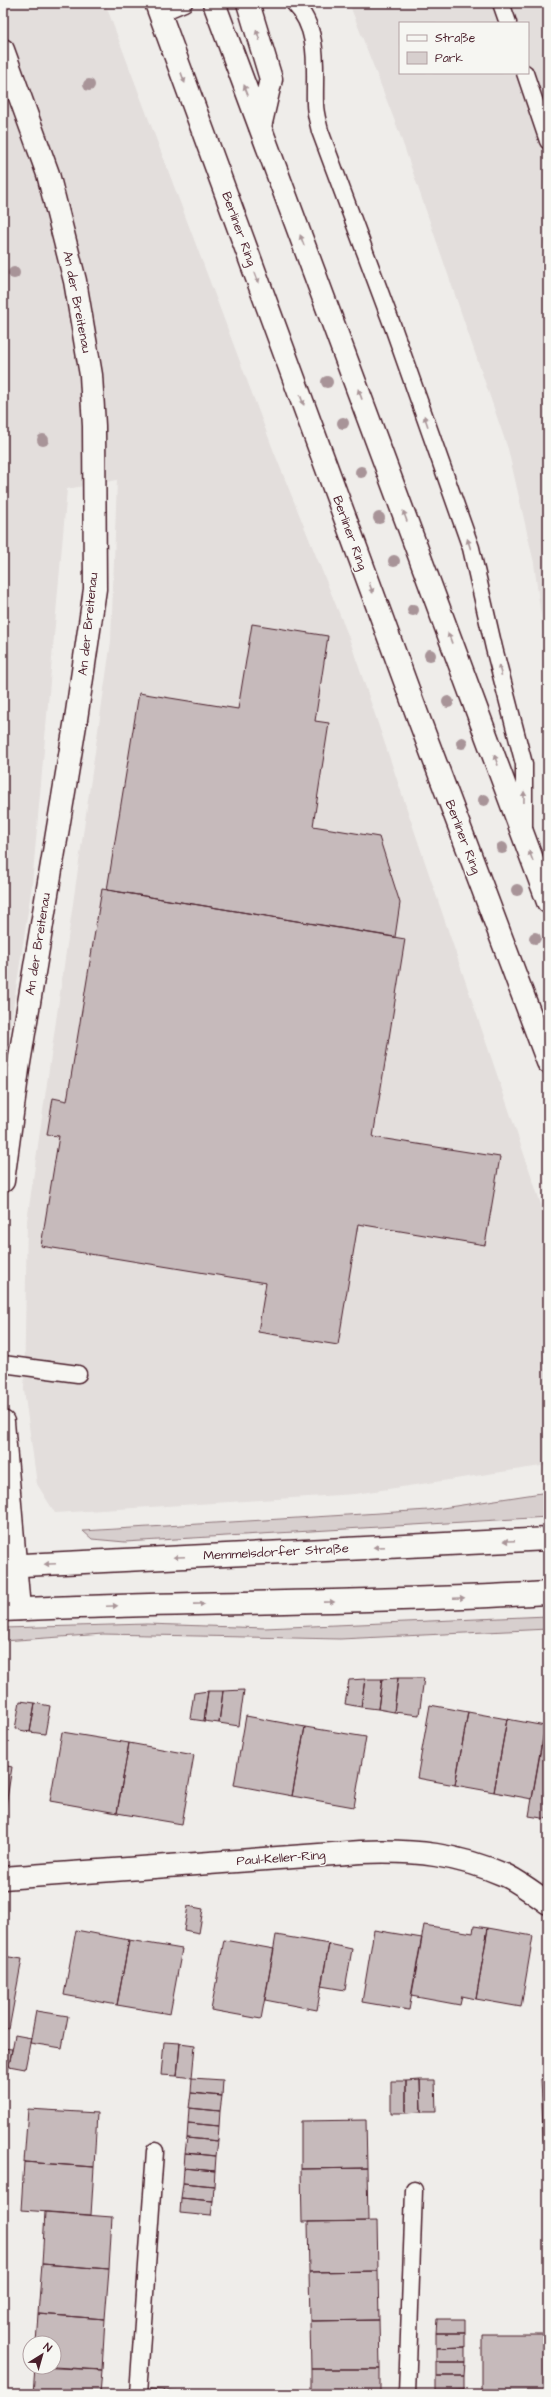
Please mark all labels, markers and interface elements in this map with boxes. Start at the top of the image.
legend [399,22,529,74]
one-way arrow [255,29,261,41]
text: Straße [435,30,476,47]
text: Park [435,50,463,67]
one-way arrow [180,72,186,84]
one-way arrow [243,84,249,96]
street label: Berliner Ring [216,189,261,269]
one-way arrow [299,233,305,245]
street label: An der Breitenau [58,249,96,355]
one-way arrow [254,273,260,285]
one-way arrow [356,388,362,400]
one-way arrow [299,395,305,407]
one-way arrow [423,415,429,427]
street label: Berliner Ring [327,493,372,573]
one-way arrow [402,510,408,522]
one-way arrow [466,537,472,549]
street label: An der Breitenau [74,571,102,676]
one-way arrow [368,583,374,595]
one-way arrow [447,632,453,644]
one-way arrow [496,664,502,676]
one-way arrow [492,754,498,766]
one-way arrow [521,790,527,803]
street label: Berliner Ring [440,797,485,877]
one-way arrow [528,850,534,862]
street label: An der Breitenau [21,891,55,997]
one-way arrow [503,1537,515,1544]
street label: Memmelsdorfer Straße [203,1539,349,1565]
one-way arrow [373,1544,385,1551]
one-way arrow [173,1554,185,1561]
one-way arrow [44,1560,56,1567]
one-way arrow [453,1595,465,1602]
one-way arrow [323,1598,335,1605]
one-way arrow [193,1600,205,1607]
one-way arrow [106,1603,119,1609]
street label: Paul-Keller-Ring [236,1846,327,1871]
north arrow [22,2335,62,2375]
text: N [40,2339,55,2356]

